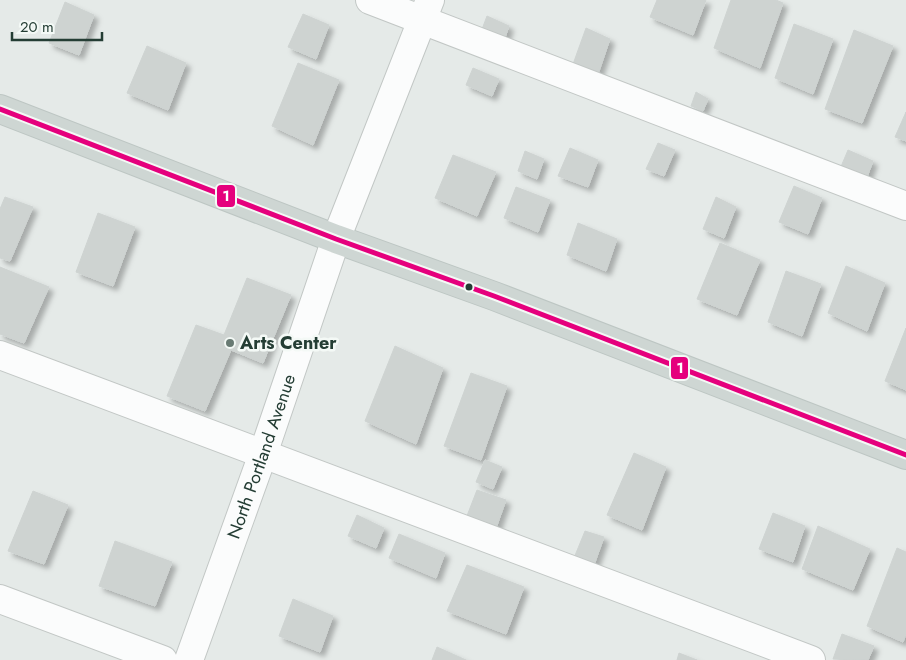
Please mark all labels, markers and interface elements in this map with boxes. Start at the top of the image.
scale bar [12,10,102,42]
text: 20 m [20,16,54,38]
line badge: 1 [216,184,236,208]
text: 1 [222,186,230,206]
unlabelled marker [464,282,474,292]
place label: Arts Center [239,330,337,356]
marker: Arts Center [224,337,236,349]
line badge: 1 [670,356,689,380]
text: 1 [676,358,684,378]
street label: North Portland Avenue [221,371,302,542]

